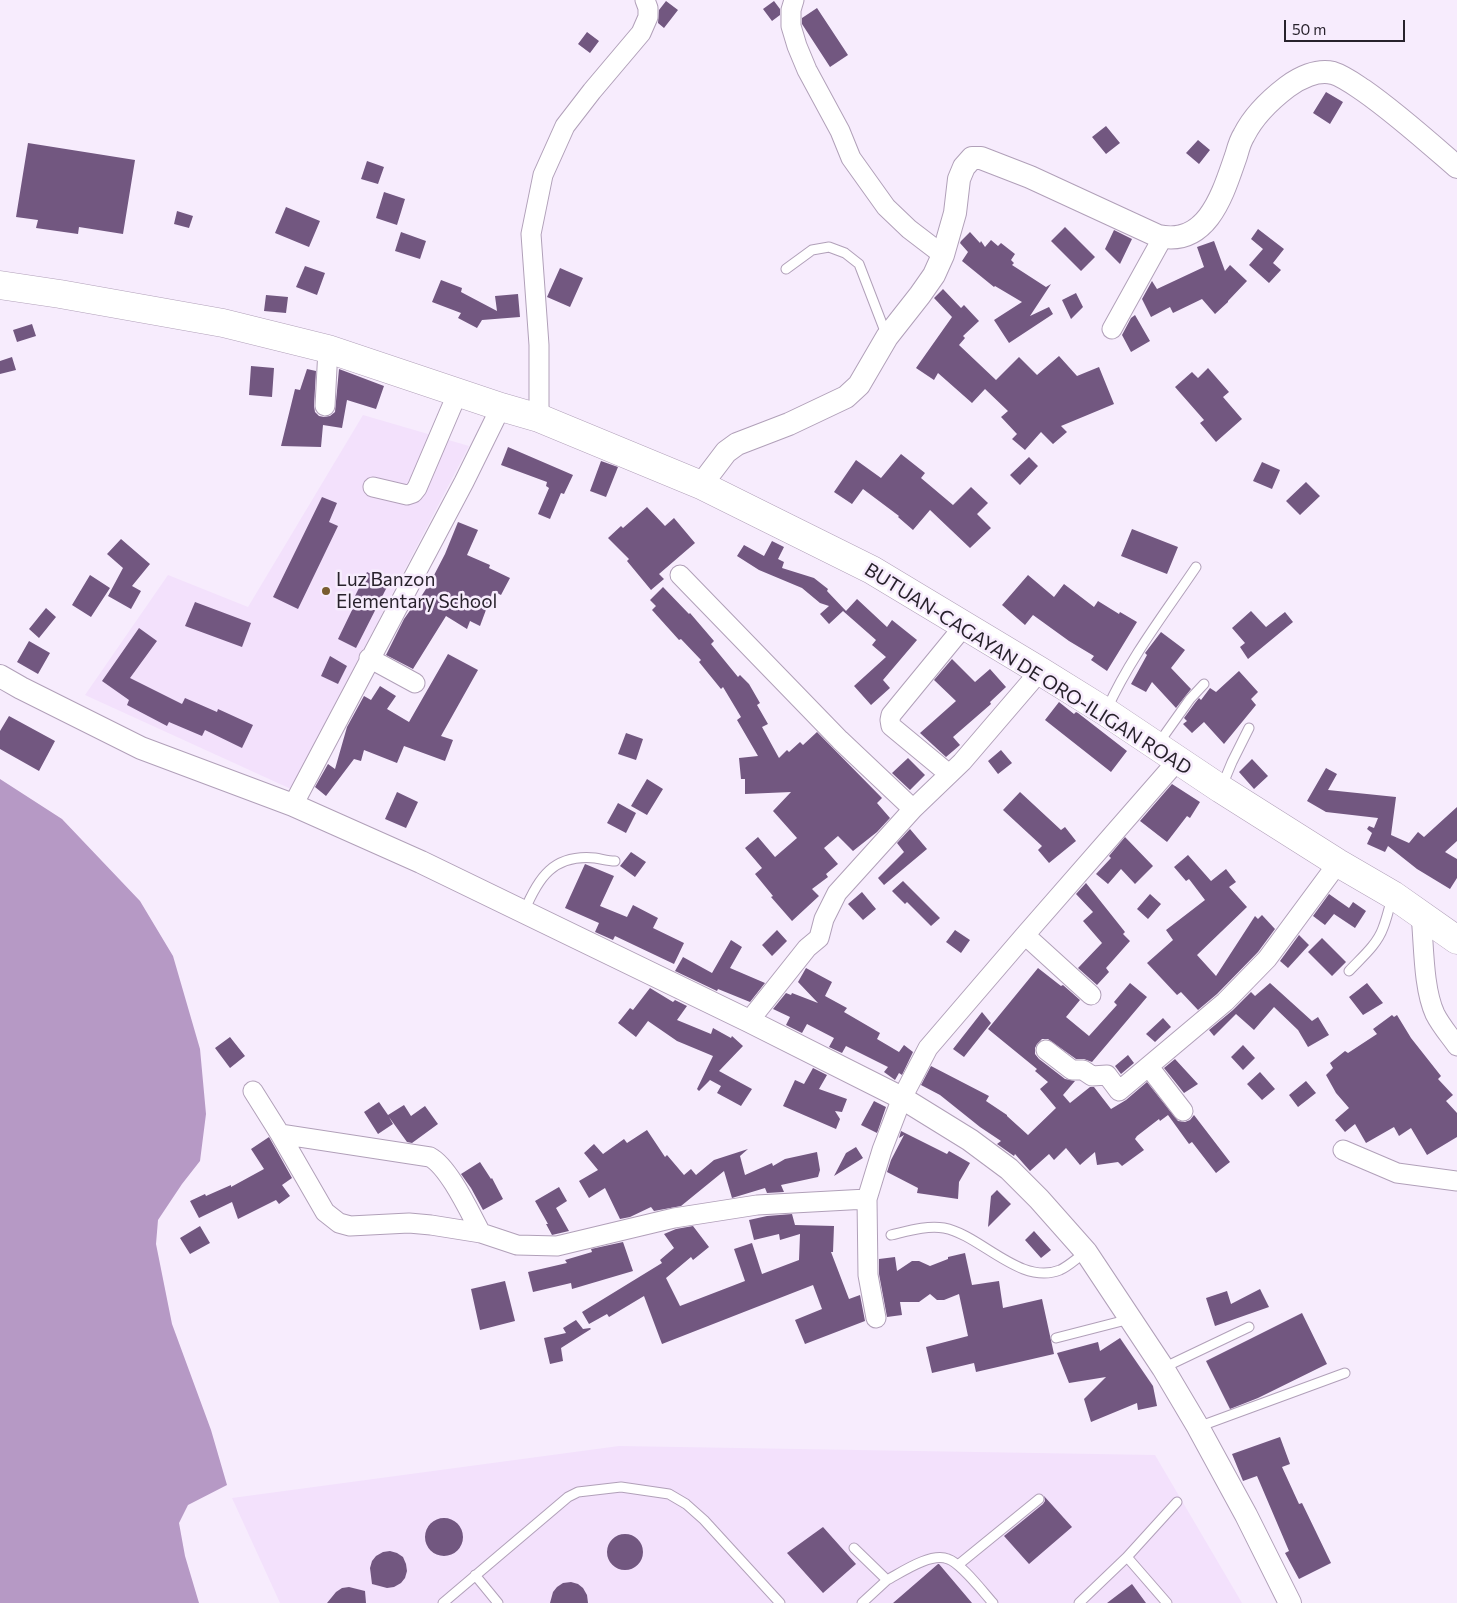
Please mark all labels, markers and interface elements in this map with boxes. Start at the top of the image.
scale bar [1287,10,1408,42]
text: 50 m [1292,20,1326,38]
street label: BUTUAN-CAGAYAN DE ORO-ILIGAN ROAD [860,558,1196,780]
place label: Luz Banzon Elementary School [336,569,497,613]
marker: Luz Banzon Elementary School [320,585,332,597]

